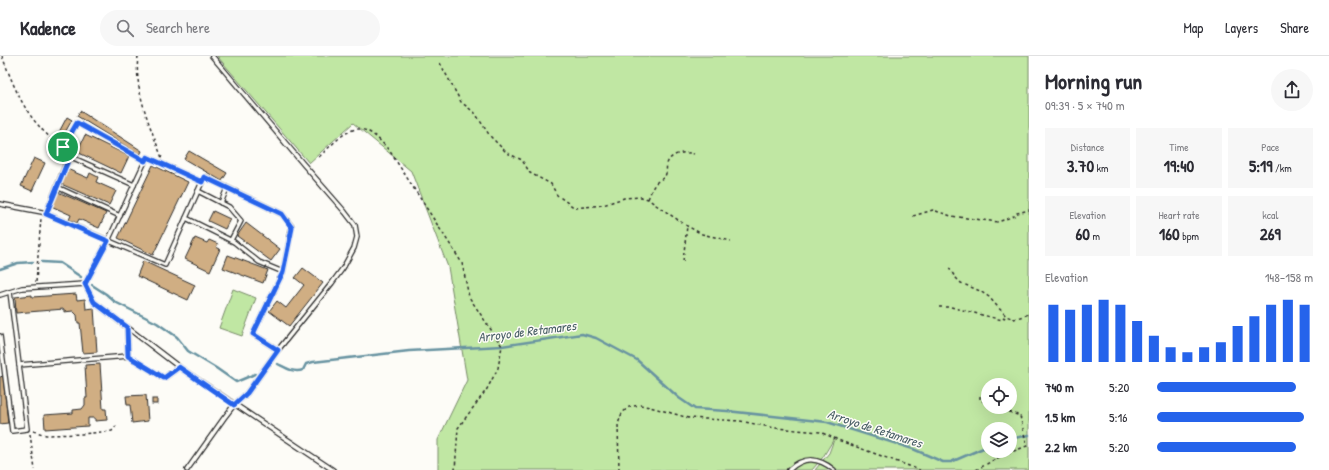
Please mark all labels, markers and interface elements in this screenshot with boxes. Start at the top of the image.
search box [100,10,380,46]
text: Kadence [20,15,76,41]
icon: search [114,17,136,39]
text: Search here [146,17,210,38]
text: Map [1183,18,1203,37]
text: Layers [1225,18,1258,37]
text: Share [1280,18,1309,37]
text: Morning run [1045,66,1142,96]
button: share [1271,69,1313,111]
text: 09:39 · 5 × 740 m [1045,96,1125,114]
pin [46,130,80,164]
icon: arrive [52,136,74,158]
text: Distance [1071,140,1104,154]
text: Time [1169,140,1189,154]
text: Pace [1261,140,1279,154]
text: 3.70 [1067,154,1094,177]
text: 19:40 [1164,154,1194,177]
text: 5:19 [1249,154,1272,177]
text: km [1094,161,1109,175]
text: /km [1272,161,1292,175]
text: Elevation [1069,208,1106,222]
text: Heart rate [1158,208,1200,222]
text: kcal [1262,208,1278,222]
text: 60 [1075,222,1090,245]
text: 160 [1159,222,1180,245]
text: 269 [1260,222,1281,245]
text: m [1090,229,1100,243]
text: bpm [1180,229,1199,243]
text: Elevation [1045,268,1088,286]
text: 148–158 m [1265,268,1313,286]
water label: Arroyo de Retamares [477,316,578,346]
map controls [981,378,1017,458]
button: locate [981,378,1017,414]
text: 740 m [1045,378,1074,396]
text: 5:20 [1109,378,1129,396]
water label: Arroyo de Retamares [825,404,925,452]
text: 1.5 km [1045,408,1075,426]
text: 5:16 [1109,408,1127,426]
button: layers [981,422,1017,458]
text: 2.2 km [1045,438,1077,456]
text: 5:20 [1109,438,1129,456]

